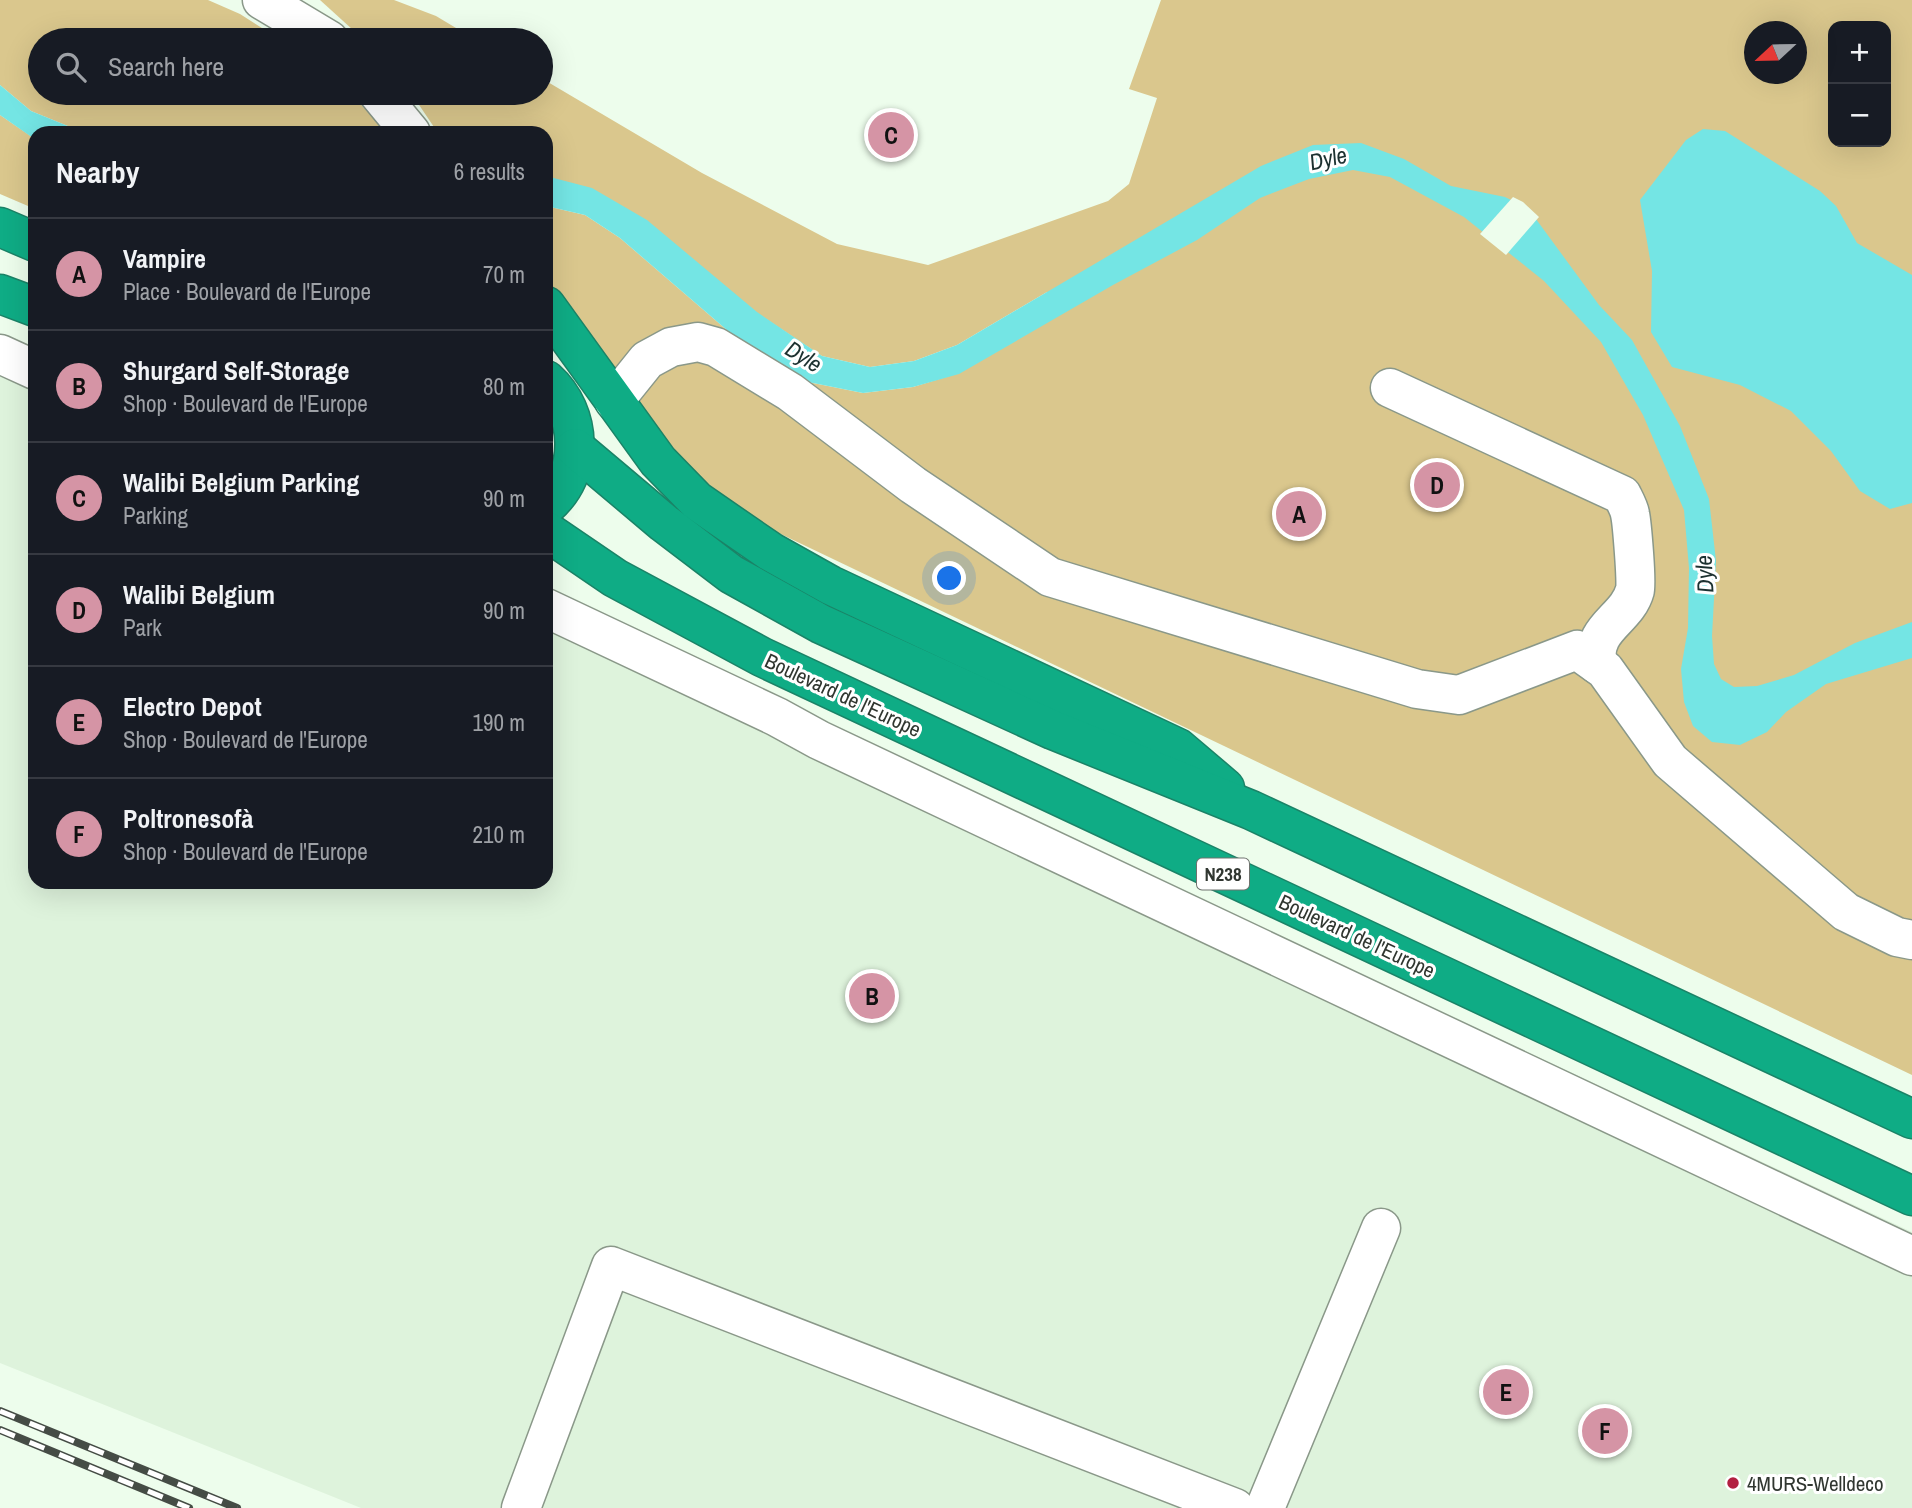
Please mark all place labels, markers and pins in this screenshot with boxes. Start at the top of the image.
pin: C [868,109,914,161]
pin: D [1414,459,1460,511]
pin: A [1276,488,1322,540]
pin: B [849,970,895,1022]
pin: E [1483,1366,1529,1418]
pin: F [1582,1405,1628,1457]
place label: 4MURS-Welldeco [1747,1469,1884,1498]
marker: 4MURS-Welldeco [1725,1475,1741,1491]

